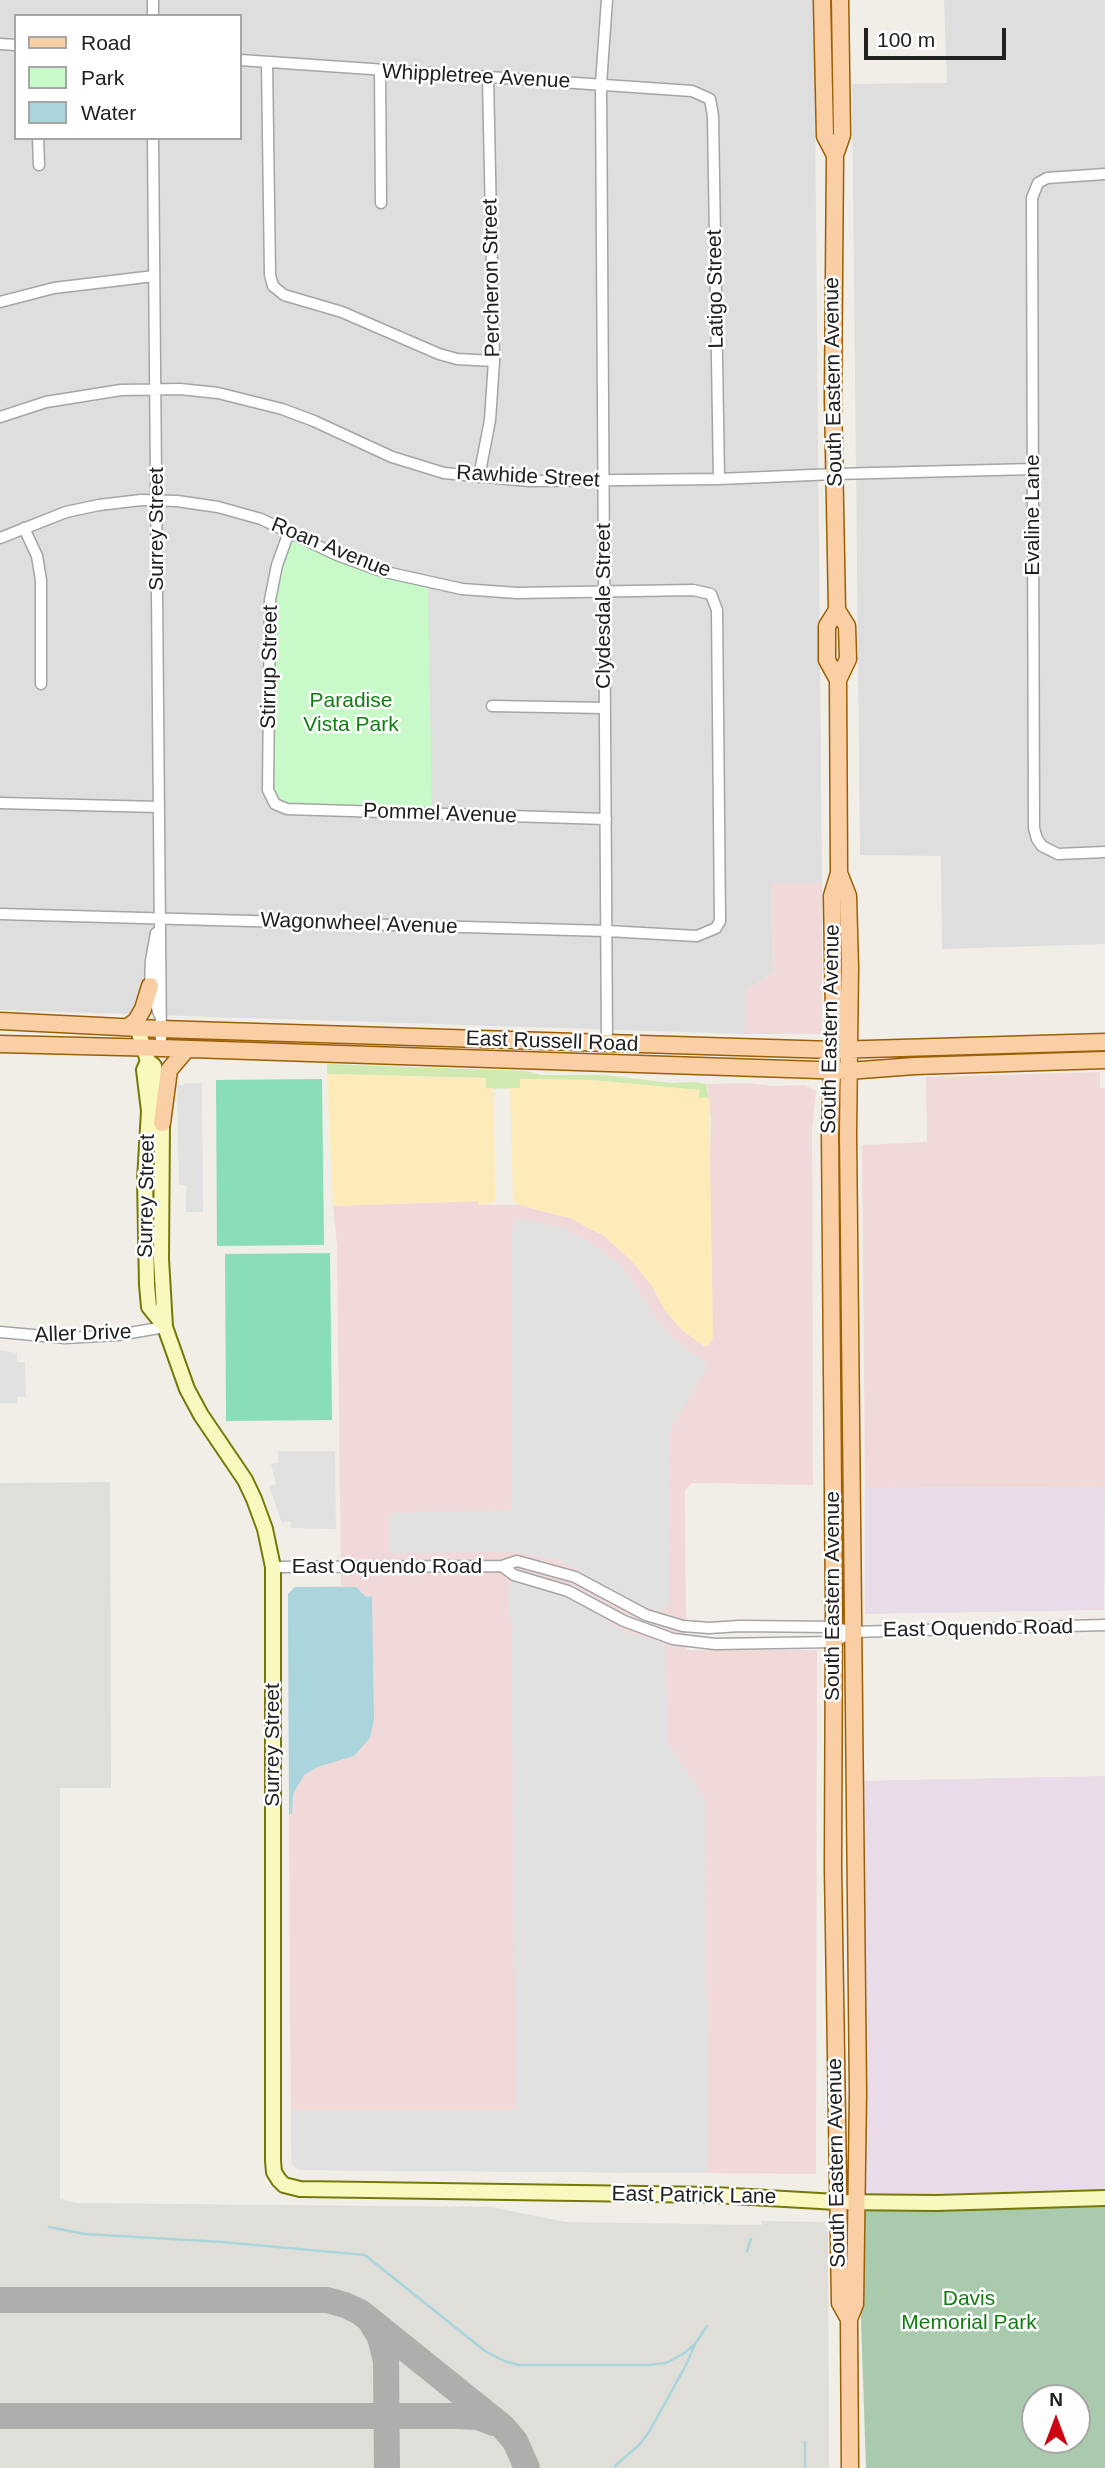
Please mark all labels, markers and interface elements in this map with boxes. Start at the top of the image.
legend [14,14,242,140]
scale bar [867,14,1009,58]
text: 100 m [877,28,935,51]
text: Road [81,31,131,54]
street label: Whippletree Avenue [381,59,571,95]
text: Park [81,66,124,89]
text: Water [81,101,136,124]
street label: Percheron Street [478,198,506,358]
street label: Latigo Street [702,229,730,349]
street label: South Eastern Avenue [820,277,848,487]
street label: Evaline Lane [1020,454,1046,576]
street label: Rawhide Street [456,461,600,493]
street label: Surrey Street [144,467,170,591]
street label: Roan Avenue [267,513,395,583]
street label: Clydesdale Street [591,523,617,689]
street label: Stirrup Street [256,605,284,729]
park label: Paradise Vista Park [303,688,399,738]
street label: Pommel Avenue [363,799,517,829]
street label: Wagonwheel Avenue [260,908,458,940]
street label: South Eastern Avenue [817,924,845,1134]
street label: East Russell Road [465,1026,639,1058]
street label: Surrey Street [133,1134,161,1258]
street label: Aller Drive [34,1320,132,1348]
street label: South Eastern Avenue [820,1491,846,1701]
street label: East Oquendo Road [292,1554,482,1580]
street label: East Oquendo Road [883,1615,1073,1643]
street label: Surrey Street [260,1683,286,1807]
street label: South Eastern Avenue [823,2058,851,2268]
street label: East Patrick Lane [611,2182,777,2210]
park label: Davis Memorial Park [901,2286,1037,2336]
north arrow [1021,2384,1091,2454]
text: N [1049,2389,1063,2410]

